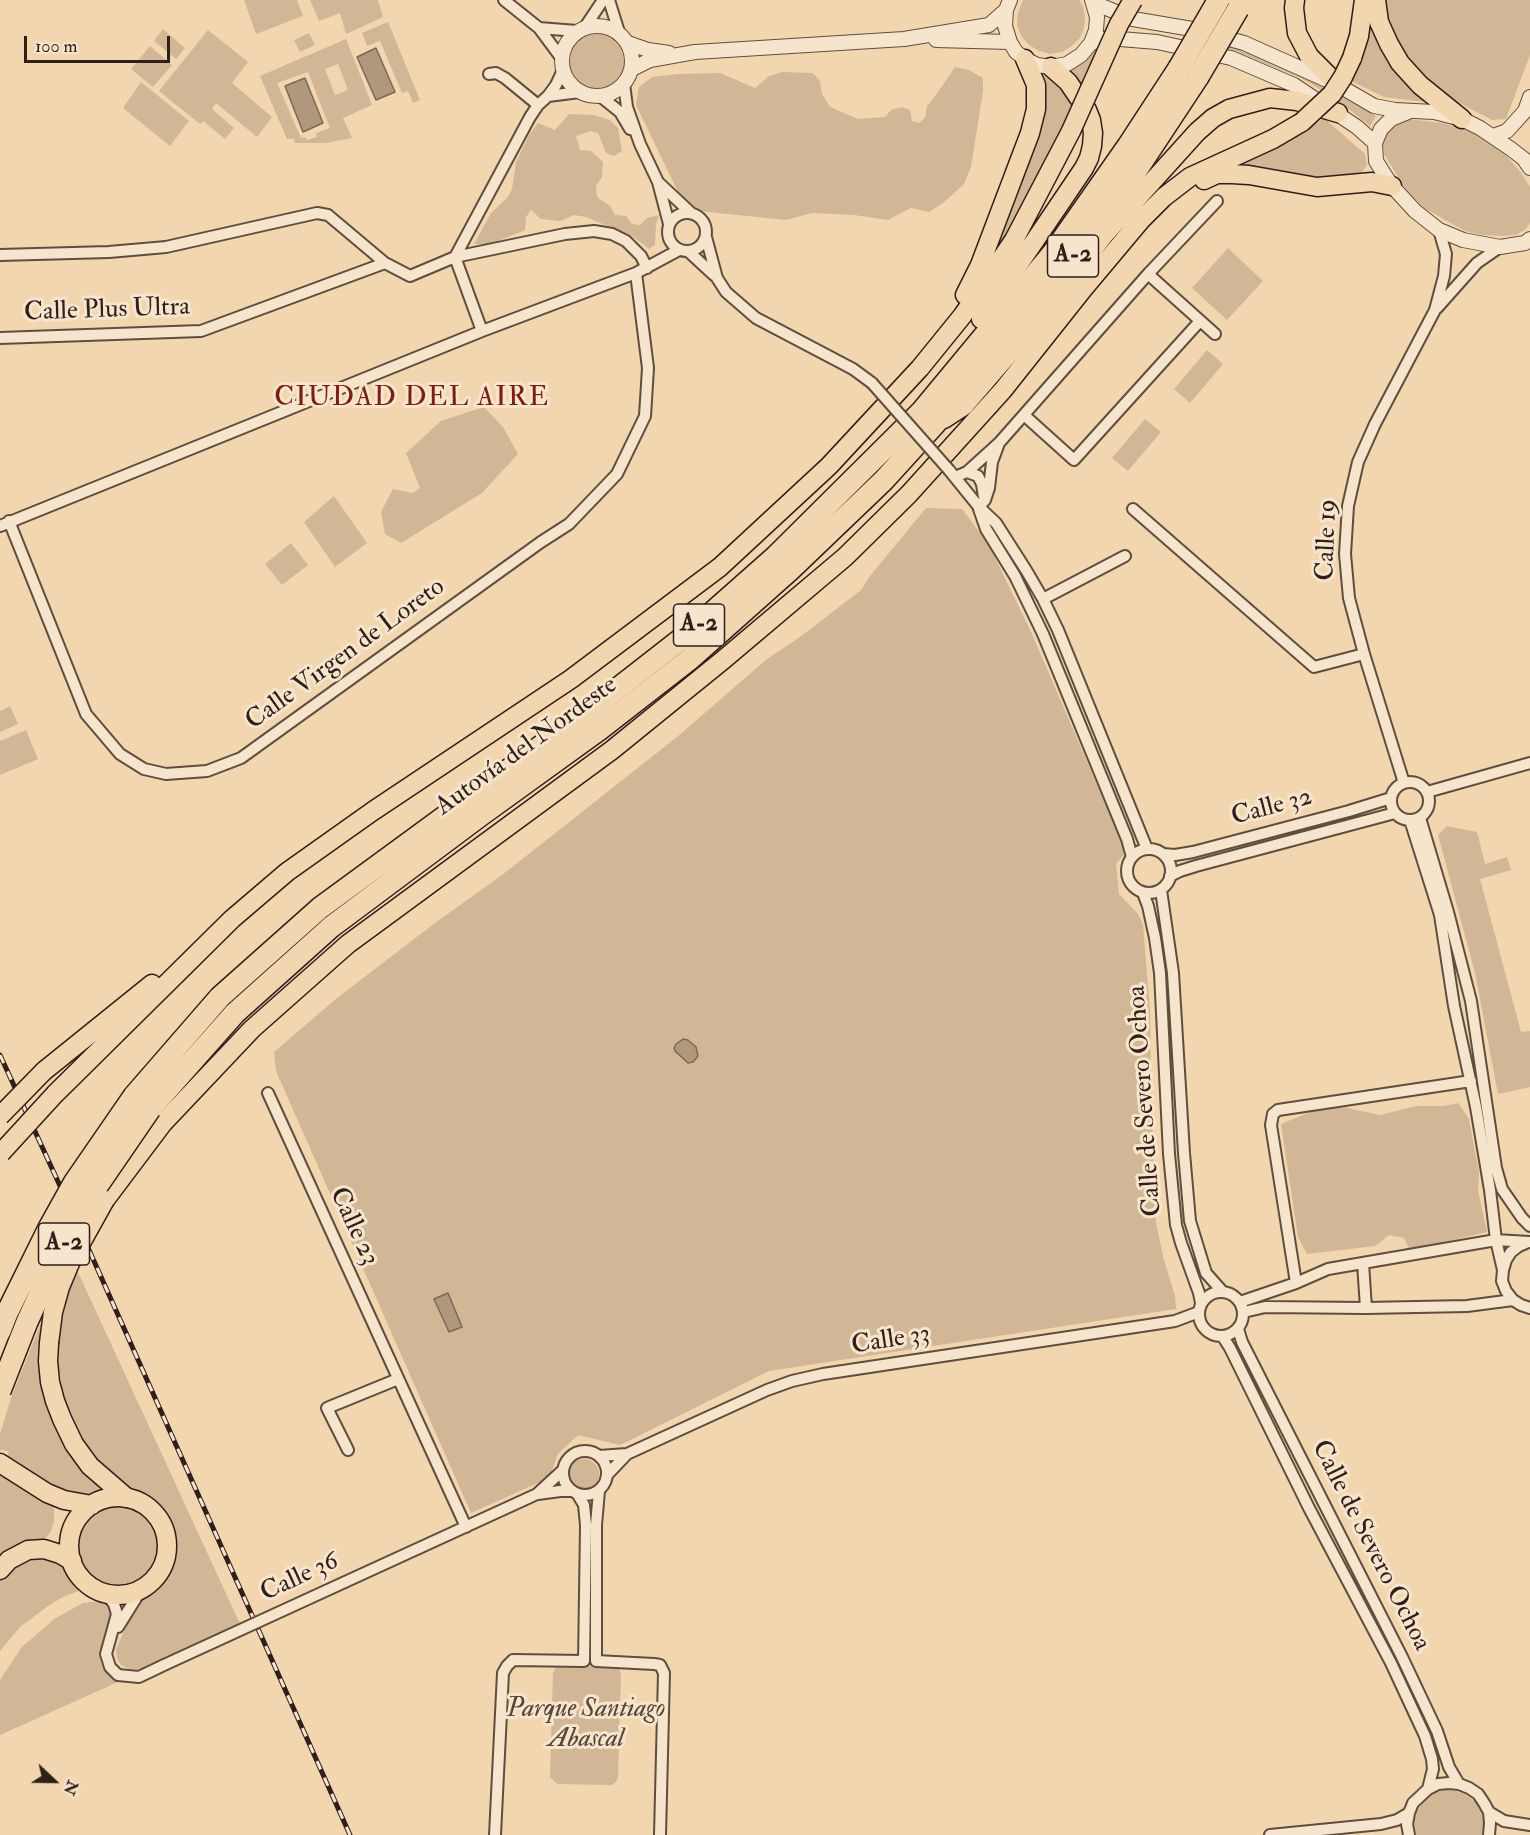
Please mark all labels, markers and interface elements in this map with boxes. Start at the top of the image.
scale bar [27,24,172,62]
text: 100 m [35,35,78,58]
road number: A-2 [1048,235,1098,277]
street label: Calle Plus Ultra [24,293,190,329]
district label: CIUDAD DEL AIRE [274,383,550,415]
street label: Calle 19 [1311,499,1345,581]
street label: Calle Virgen de Loreto [240,572,452,738]
road number: A-2 [674,604,724,646]
street label: Autovía del Nordeste [430,671,624,823]
street label: Calle 32 [1228,782,1316,834]
street label: Calle de Severo Ochoa [1122,984,1170,1218]
street label: Calle 23 [321,1183,385,1271]
road number: A-2 [38,1223,90,1265]
street label: Calle 33 [849,1319,933,1363]
street label: Calle de Severo Ochoa [1304,1436,1436,1656]
street label: Calle 36 [256,1546,344,1610]
park label: Parque Santiago Abascal [507,1694,665,1756]
north arrow [24,1751,84,1811]
text: N [59,1777,83,1798]

